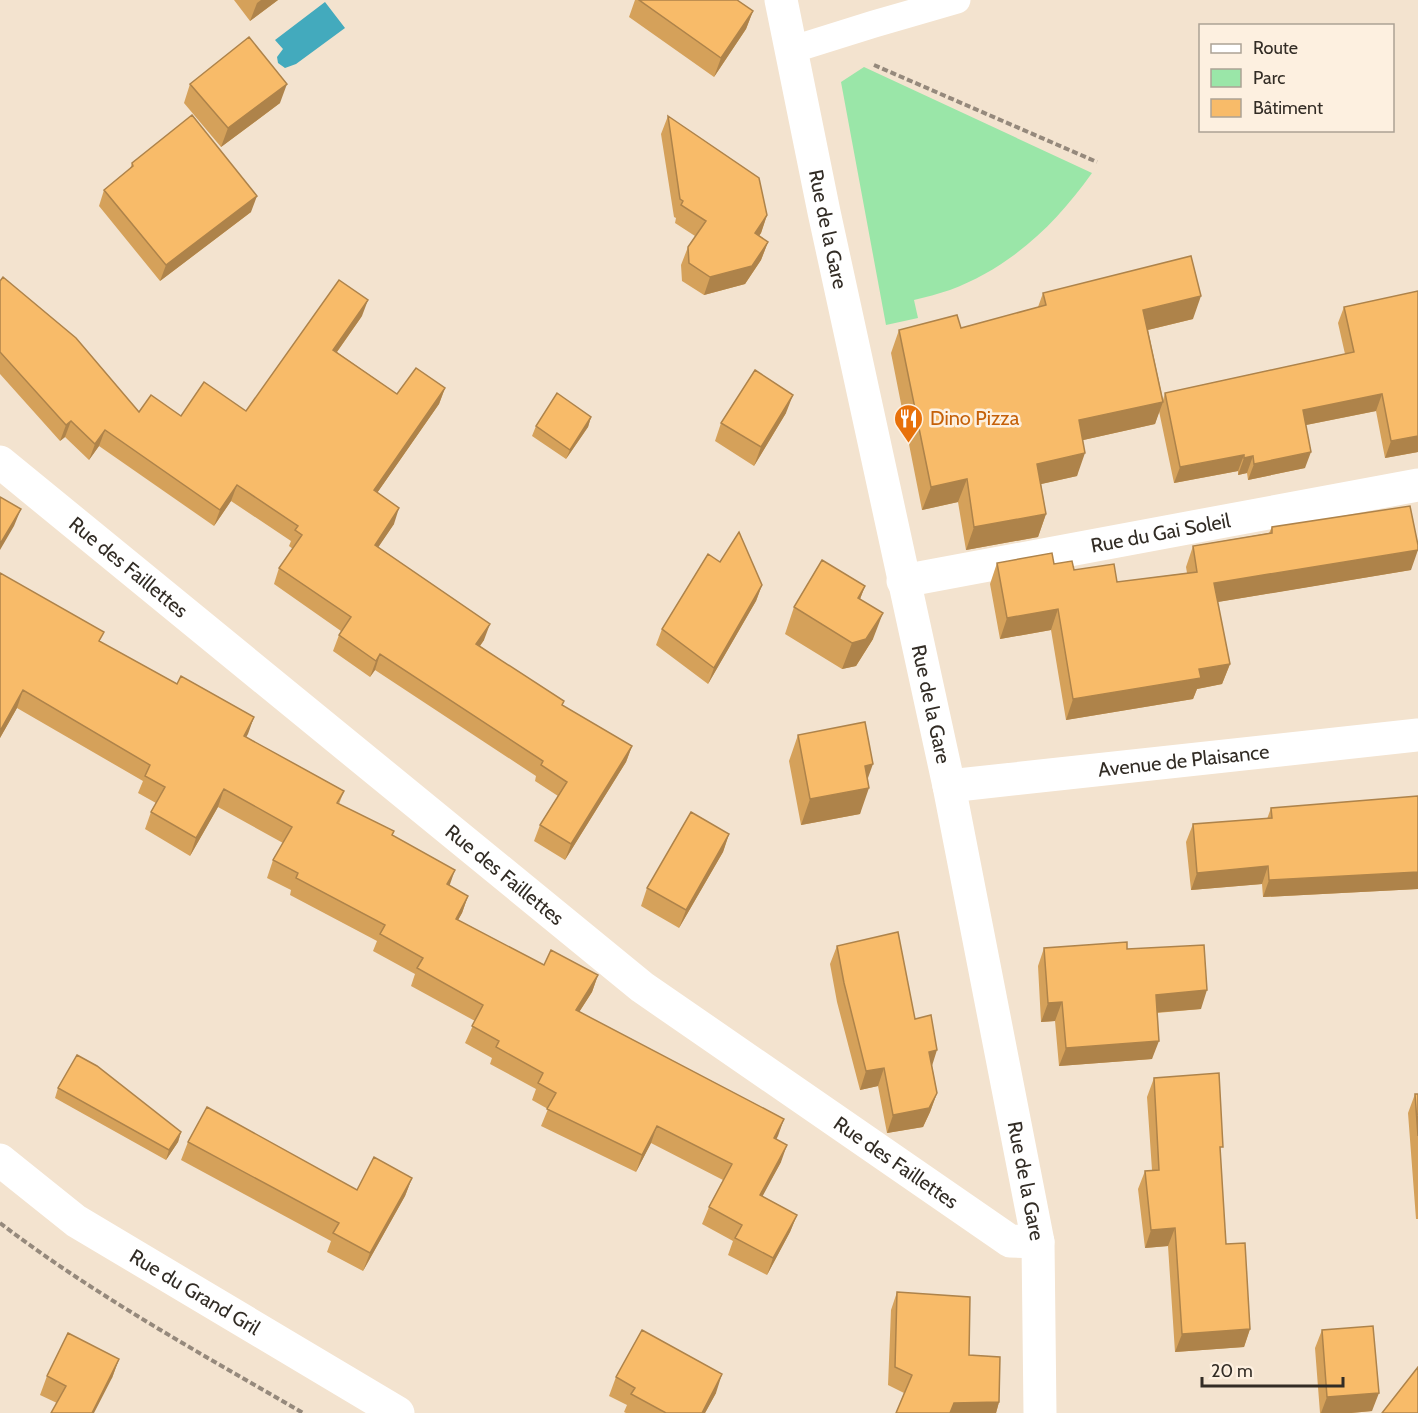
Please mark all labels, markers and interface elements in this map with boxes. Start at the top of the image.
legend [1199,24,1394,132]
text: Route [1253,37,1298,59]
text: Parc [1253,67,1285,89]
text: Bâtiment [1253,97,1323,119]
street label: Rue de la Gare [804,168,852,291]
restaurant icon: Dino Pizza [893,402,925,444]
place label: Dino Pizza [930,406,1020,430]
street label: Rue du Gai Soleil [1089,508,1233,558]
street label: Rue des Faillettes [64,512,193,623]
street label: Rue de la Gare [907,642,956,766]
street label: Avenue de Plaisance [1097,739,1270,782]
street label: Rue des Faillettes [441,819,569,930]
street label: Rue des Faillettes [829,1111,963,1214]
street label: Rue de la Gare [1003,1119,1049,1243]
street label: Rue du Grand Gril [125,1244,265,1340]
scale bar [1202,1350,1343,1388]
text: 20 m [1211,1360,1253,1382]

